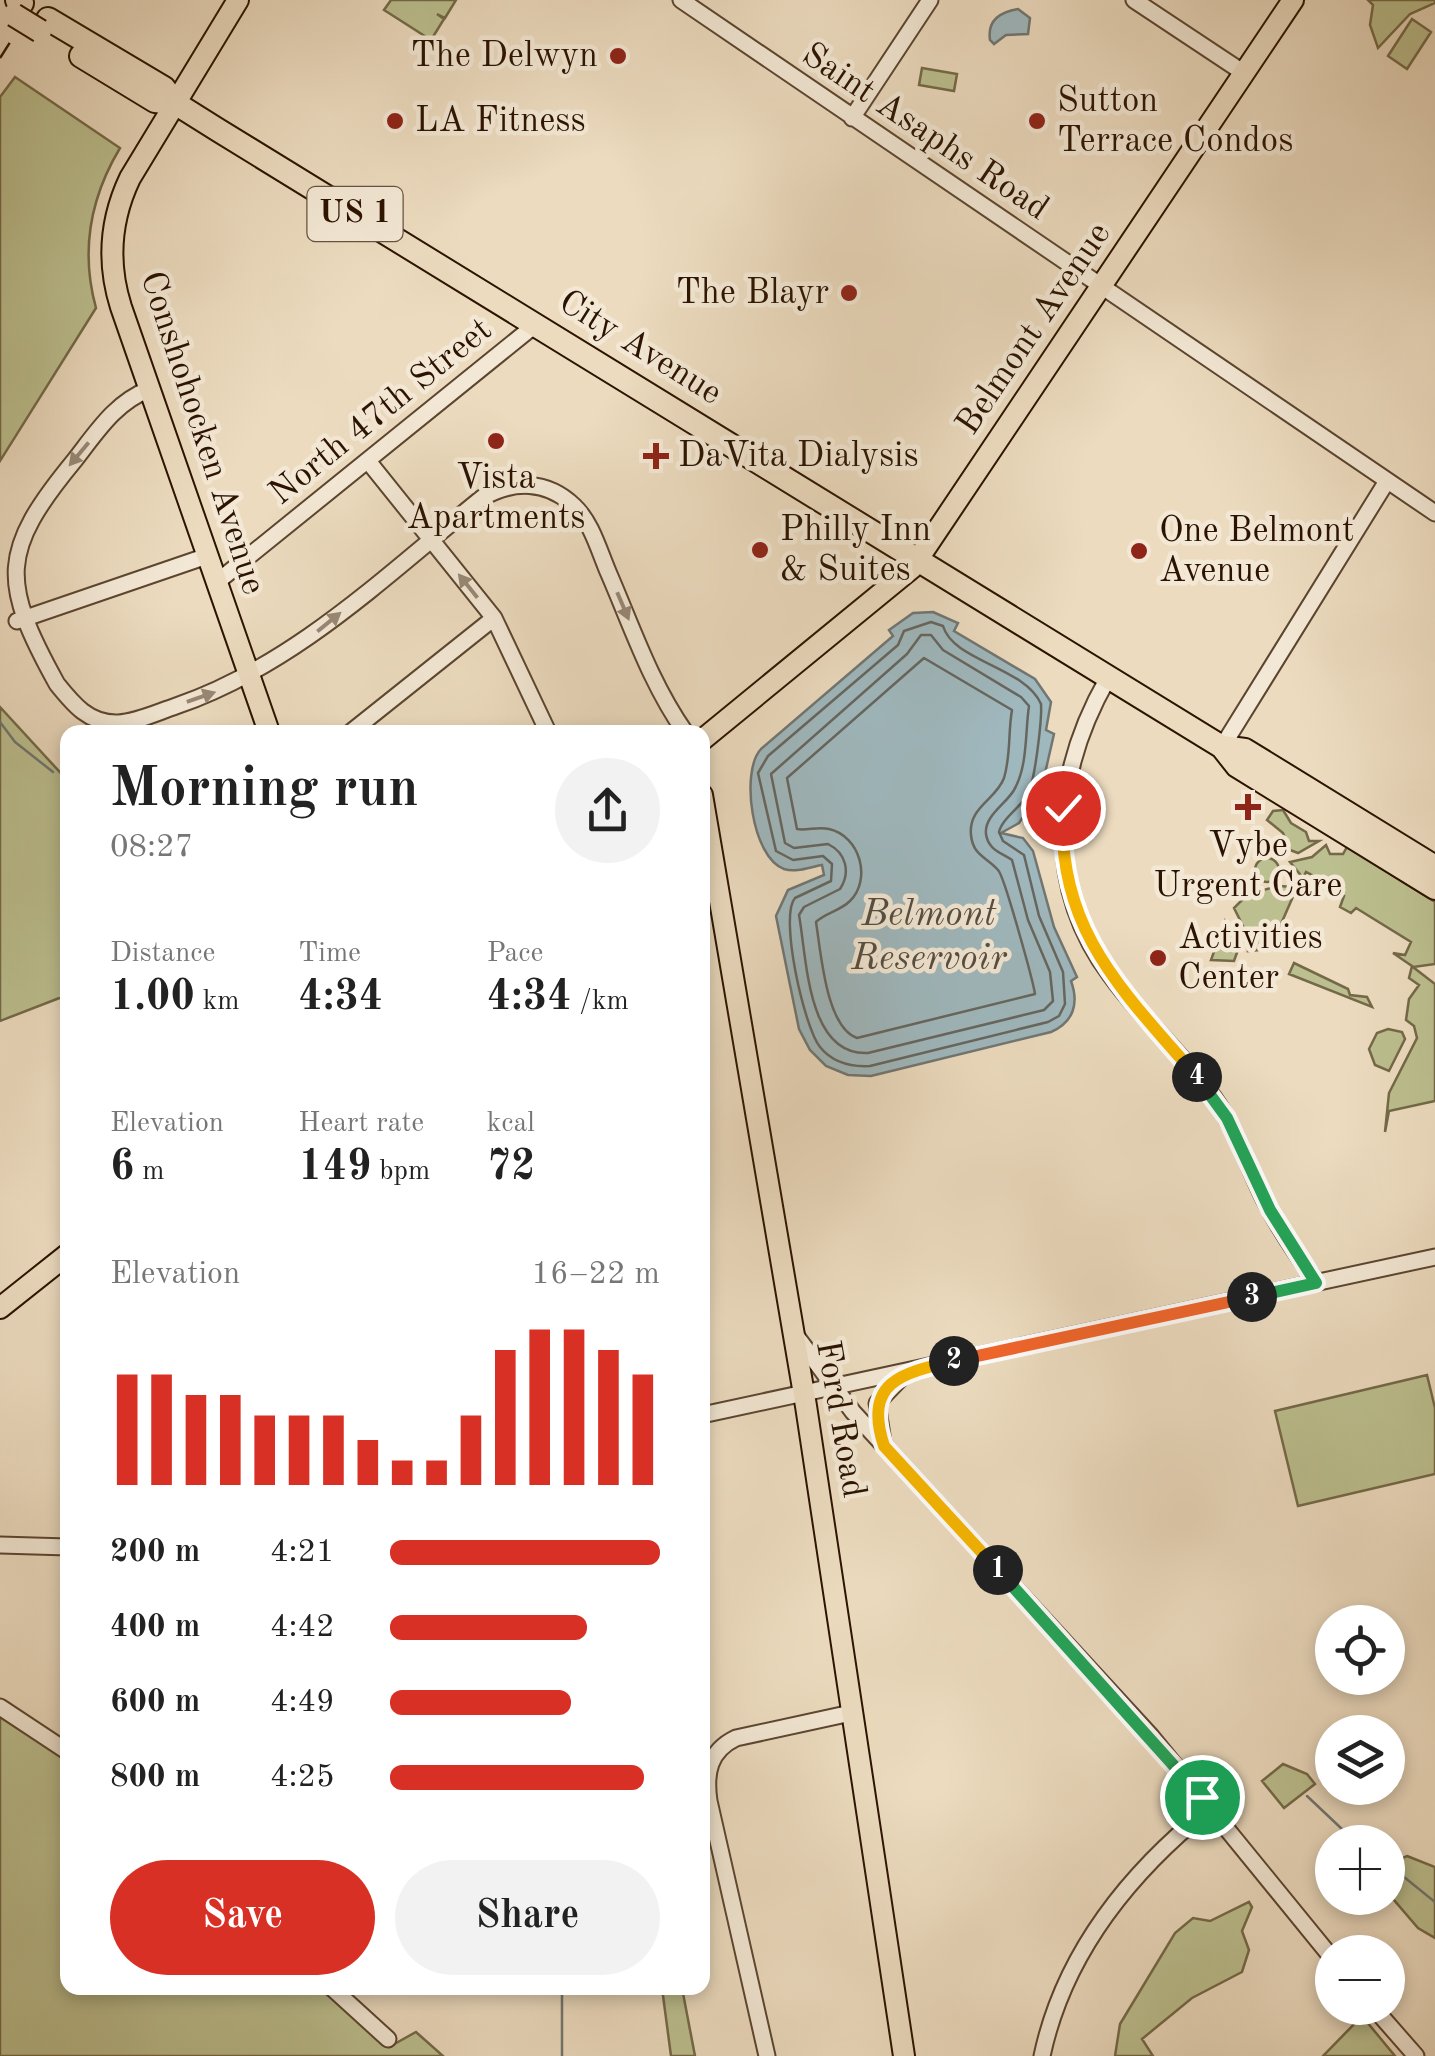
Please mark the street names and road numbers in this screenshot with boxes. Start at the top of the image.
street label: Saint Asaphs Road [796,37,1054,227]
road number: US 1 [308,187,402,241]
street label: Belmont Avenue [950,217,1118,441]
street label: Conshohocken Avenue [133,267,271,599]
street label: City Avenue [552,284,728,412]
street label: North 47th Street [263,312,499,512]
street label: Ford Road [809,1338,871,1500]

